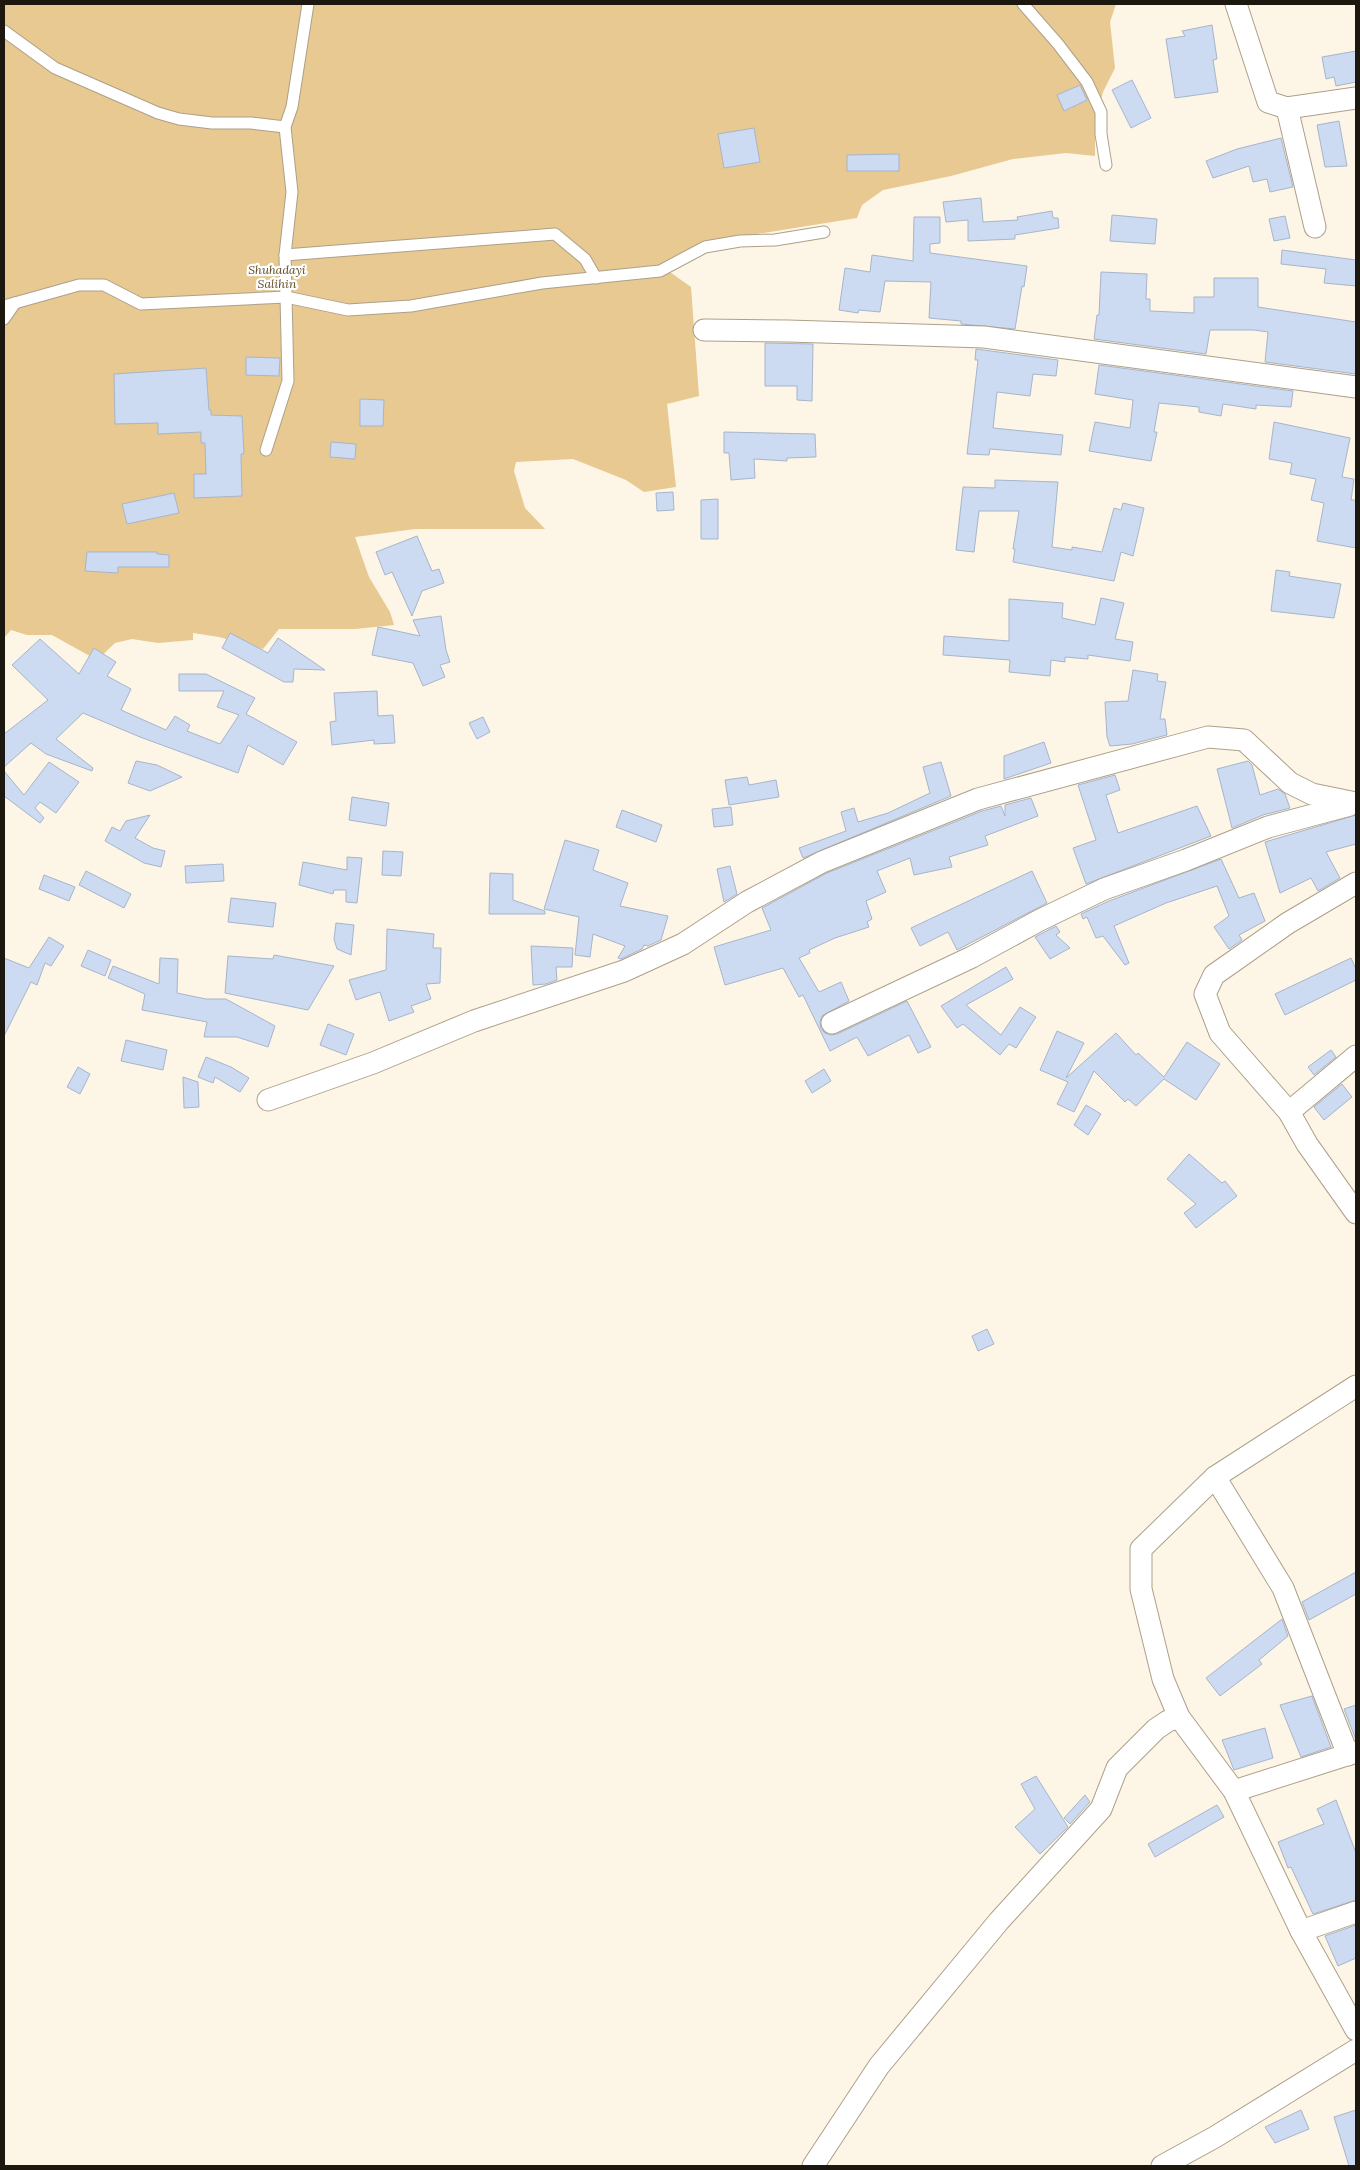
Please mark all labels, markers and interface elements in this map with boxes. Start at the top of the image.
park label: Shuhadayi Salihin [248,262,306,291]

